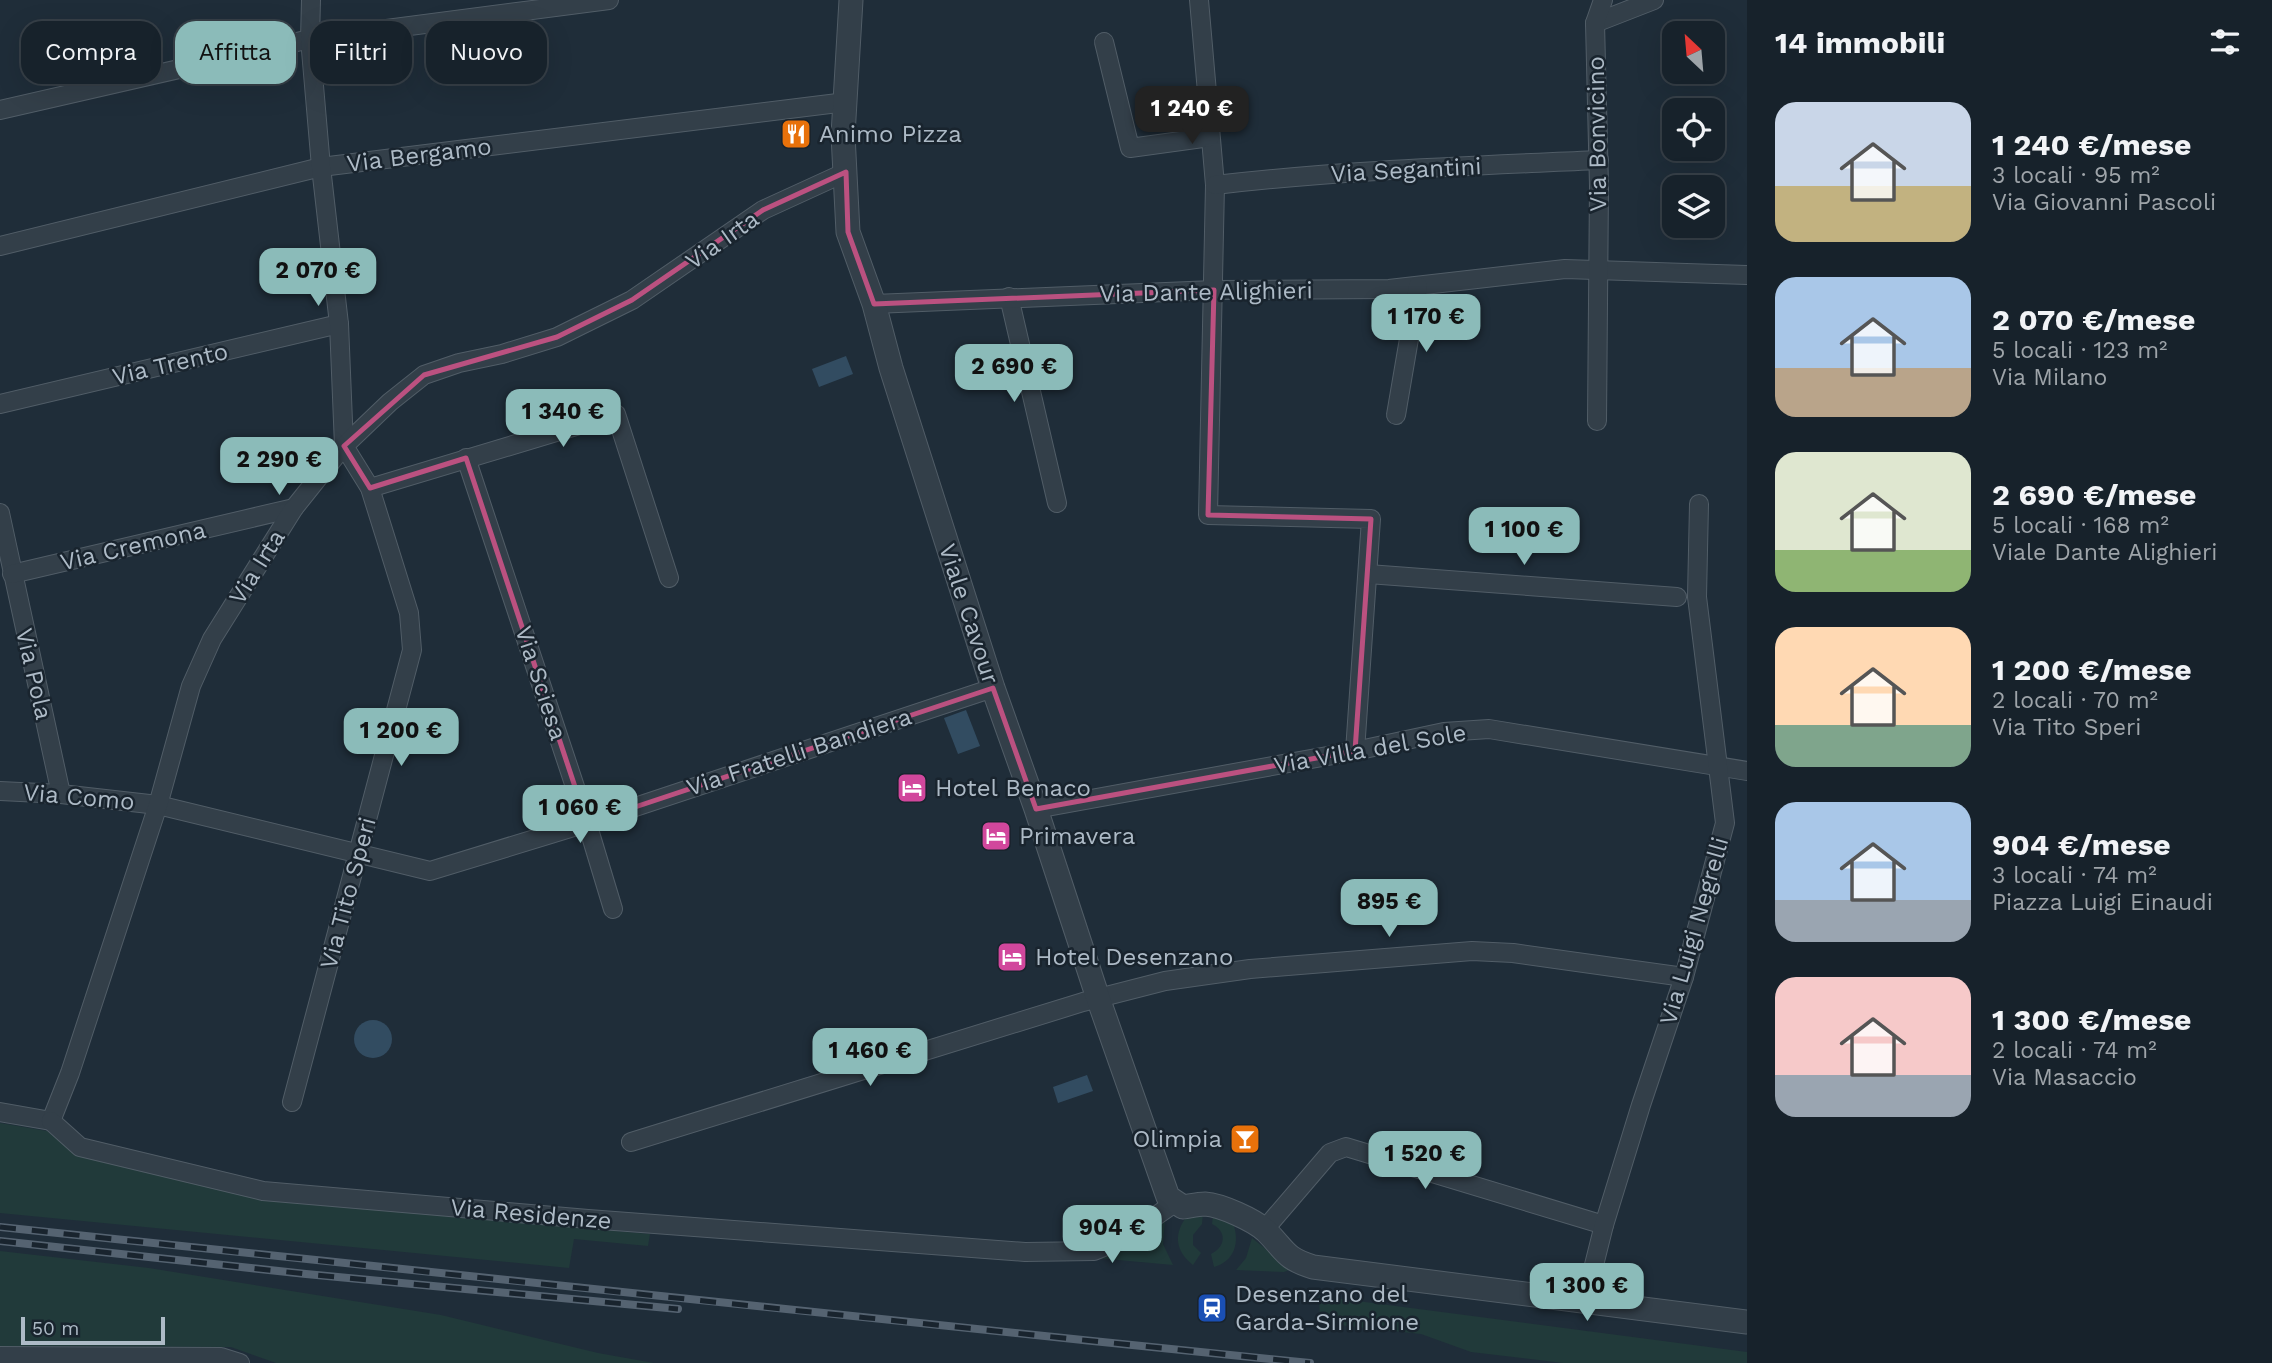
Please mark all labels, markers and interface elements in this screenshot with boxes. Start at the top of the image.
chip: Compra [21,21,161,84]
chip: Affitta [175,21,296,84]
chip: Filtri [310,21,412,84]
chip: Nuovo [426,21,547,84]
north arrow [1662,21,1726,84]
map controls [1662,21,1725,238]
icon: filters [2206,23,2244,61]
text: 14 immobili [1775,25,1945,60]
street label: Via Bonvicino [1582,56,1612,212]
pin: 1 240 € [1127,86,1257,146]
text: 1 240 € [1151,95,1233,122]
button: locate [1662,98,1725,161]
restaurant icon: Animo Pizza [779,117,813,151]
place label: Animo Pizza [819,120,962,148]
text: 1 240 €/mese [1992,127,2191,162]
icon: home [1831,130,1915,214]
street label: Via Bergamo [345,132,493,178]
street label: Via Segantini [1330,152,1482,188]
text: 3 locali · 95 m² [1992,162,2160,189]
button: layers [1662,175,1725,238]
text: Via Giovanni Pascoli [1992,189,2216,216]
street label: Via Irta [680,205,764,275]
pin: 2 070 € [253,248,383,308]
text: 2 070 € [275,257,361,284]
street label: Via Dante Alighieri [1099,276,1313,308]
pin: 1 170 € [1361,294,1491,354]
text: 2 070 €/mese [1992,302,2195,337]
text: 1 170 € [1387,303,1465,330]
icon: home [1831,305,1915,389]
street label: Via Trento [109,337,231,391]
text: 5 locali · 123 m² [1992,337,2168,364]
pin: 2 690 € [949,344,1079,404]
text: 2 690 € [971,353,1057,380]
text: Via Milano [1992,364,2107,391]
pin: 1 340 € [498,390,628,449]
text: 1 340 € [522,398,604,425]
pin: 2 290 € [214,438,344,497]
text: 2 290 € [236,446,322,473]
text: 2 690 €/mese [1992,477,2196,512]
icon: home [1831,480,1915,564]
pin: 1 100 € [1459,508,1589,567]
text: 5 locali · 168 m² [1992,512,2169,539]
street label: Via Cremona [57,516,209,576]
text: 1 100 € [1485,516,1563,543]
street label: Via Irta [223,524,291,610]
text: Viale Dante Alighieri [1992,539,2217,566]
street label: Viale Cavour [933,540,1005,688]
street label: Via Sciesa [509,622,573,744]
street label: Via Pola [10,626,58,722]
text: 1 200 €/mese [1992,652,2192,687]
icon: home [1831,655,1915,739]
text: 2 locali · 70 m² [1992,687,2158,714]
street label: Via Fratelli Bandiera [683,702,915,802]
pin: 1 200 € [336,708,466,768]
text: Via Tito Speri [1992,714,2141,741]
text: 1 200 € [360,717,442,744]
street label: Via Villa del Sole [1272,718,1468,780]
hotel icon: Hotel Benaco [895,771,929,805]
place label: Hotel Benaco [935,774,1091,802]
street label: Via Como [22,778,136,816]
pin: 1 060 € [515,786,645,845]
text: 1 060 € [538,794,622,821]
street label: Via Tito Speri [314,814,382,972]
hotel icon: Primavera [979,819,1013,853]
place label: Primavera [1019,822,1135,850]
text: 904 €/mese [1992,827,2171,862]
icon: home [1831,830,1915,914]
street label: Via Luigi Negrelli [1654,834,1734,1028]
text: 3 locali · 74 m² [1992,862,2157,889]
pin: 895 € [1340,880,1438,939]
text: 895 € [1357,888,1421,915]
text: Piazza Luigi Einaudi [1992,889,2213,916]
hotel icon: Hotel Desenzano [995,940,1029,974]
place label: Hotel Desenzano [1035,943,1233,971]
text: 1 300 €/mese [1992,1002,2191,1037]
icon: home [1831,1005,1915,1089]
pin: 1 460 € [805,1028,935,1088]
text: 1 460 € [828,1037,912,1064]
text: 2 locali · 74 m² [1992,1037,2157,1064]
text: Via Masaccio [1992,1064,2137,1091]
bar icon: Olimpia [1228,1122,1262,1156]
place label: Olimpia [1132,1125,1222,1153]
pin: 1 520 € [1360,1132,1490,1191]
text: 1 520 € [1384,1140,1466,1167]
street label: Via Residenze [449,1193,613,1235]
pin: 904 € [1063,1206,1161,1265]
text: 904 € [1079,1214,1145,1241]
pin: 1 300 € [1522,1264,1652,1323]
text: 1 300 € [1546,1272,1628,1299]
place label: Desenzano del Garda-Sirmione [1235,1280,1419,1336]
station icon: Desenzano del Garda-Sirmione [1195,1291,1229,1325]
scale bar [21,1314,164,1346]
text: 50 m [32,1317,79,1340]

